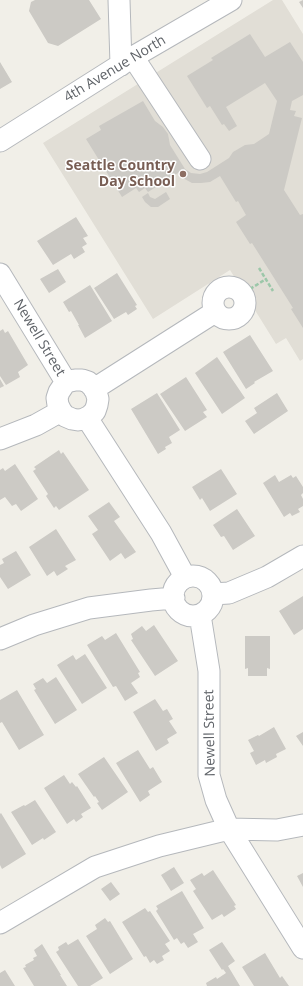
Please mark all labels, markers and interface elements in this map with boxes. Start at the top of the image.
street label: 4th Avenue North [61,32,169,106]
place label: Seattle Country Day School [66,158,175,190]
marker: Seattle Country Day School [178,169,188,179]
street label: Newell Street [9,296,69,380]
street label: Newell Street [201,689,219,777]

